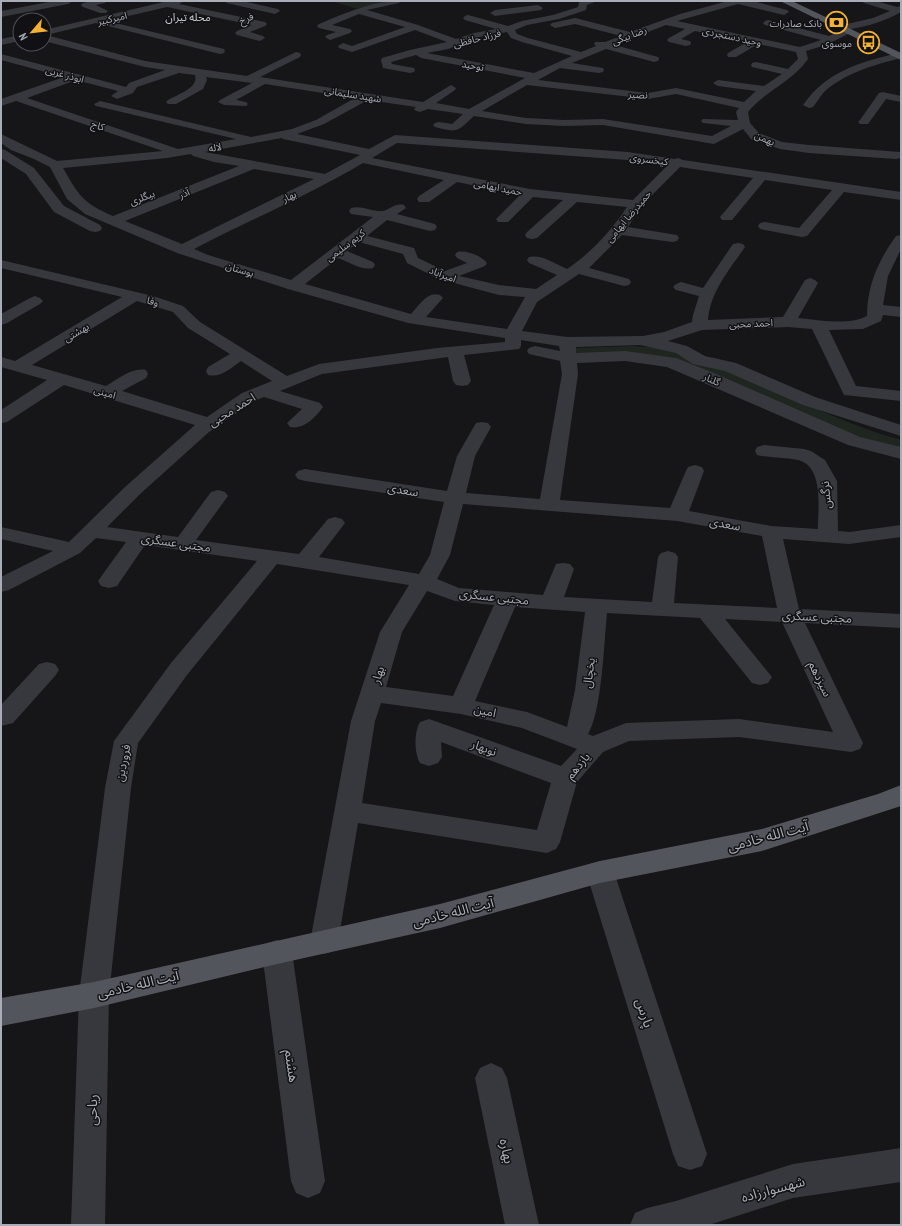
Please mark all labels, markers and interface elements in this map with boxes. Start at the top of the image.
street label: امیرکبیر [95,9,128,28]
street label: فرخ [237,9,257,28]
district label: محله تیران [165,10,211,24]
bank icon: بانک صادرات [824,10,850,36]
north arrow [12,12,52,52]
place label: بانک صادرات [769,17,822,30]
street label: رضا بیگی [610,23,649,48]
street label: وحید دستجردی [701,24,763,49]
street label: فرزاد حافظی [452,26,503,51]
bus stop icon: موسوی [855,30,881,56]
text: N [16,31,31,43]
place label: موسوی [822,37,852,50]
street label: توحید [461,57,485,74]
street label: ابوذر غربی [44,63,85,86]
street label: شهید سلیمانی [324,84,382,105]
street label: نصیر [627,87,649,102]
street label: کاج [89,117,107,135]
street label: بهمن [753,128,777,149]
street label: لاله [207,140,223,155]
street label: کیخسروی [629,151,670,168]
street label: حمید ایهامی [473,176,523,199]
street label: آذر [176,185,193,202]
street label: بیگلری [128,187,157,208]
street label: بهار [279,187,299,206]
street label: حمیدرضا ایهامی [603,188,654,245]
street label: کریم سلیمی [323,226,369,265]
street label: بوستان [224,259,256,280]
street label: امیرآباد [428,263,458,286]
street label: وفا [145,294,160,309]
street label: احمد محبی [729,316,773,331]
street label: بهشتی [61,320,92,345]
street label: گلنار [700,370,723,389]
street label: امینی [92,383,117,402]
street label: احمد محبی [205,389,258,430]
street label: سعدی [387,480,420,499]
street label: نرگس [817,481,834,509]
street label: سعدی [708,513,742,534]
street label: مجتبی عسگری [140,530,212,555]
street label: مجتبی عسگری [458,585,530,608]
street label: مجتبی عسگری [782,607,852,626]
street label: یخچال [579,657,599,689]
street label: سیزدهم [804,659,835,700]
street label: بهار [368,664,387,686]
street label: امین [472,701,498,720]
street label: نوبهار [468,736,499,759]
street label: فروردین [112,743,134,783]
street label: یازدهم [562,749,595,784]
street label: آیت الله خادمی [725,816,811,855]
street label: آیت الله خادمی [410,893,496,931]
street label: آیت الله خادمی [95,966,182,1002]
street label: پارس [631,996,658,1030]
street label: هشتم [279,1048,303,1084]
street label: ریاحی [83,1094,101,1126]
street label: بهاره [496,1137,518,1165]
street label: شهسوارزاده [739,1172,807,1206]

